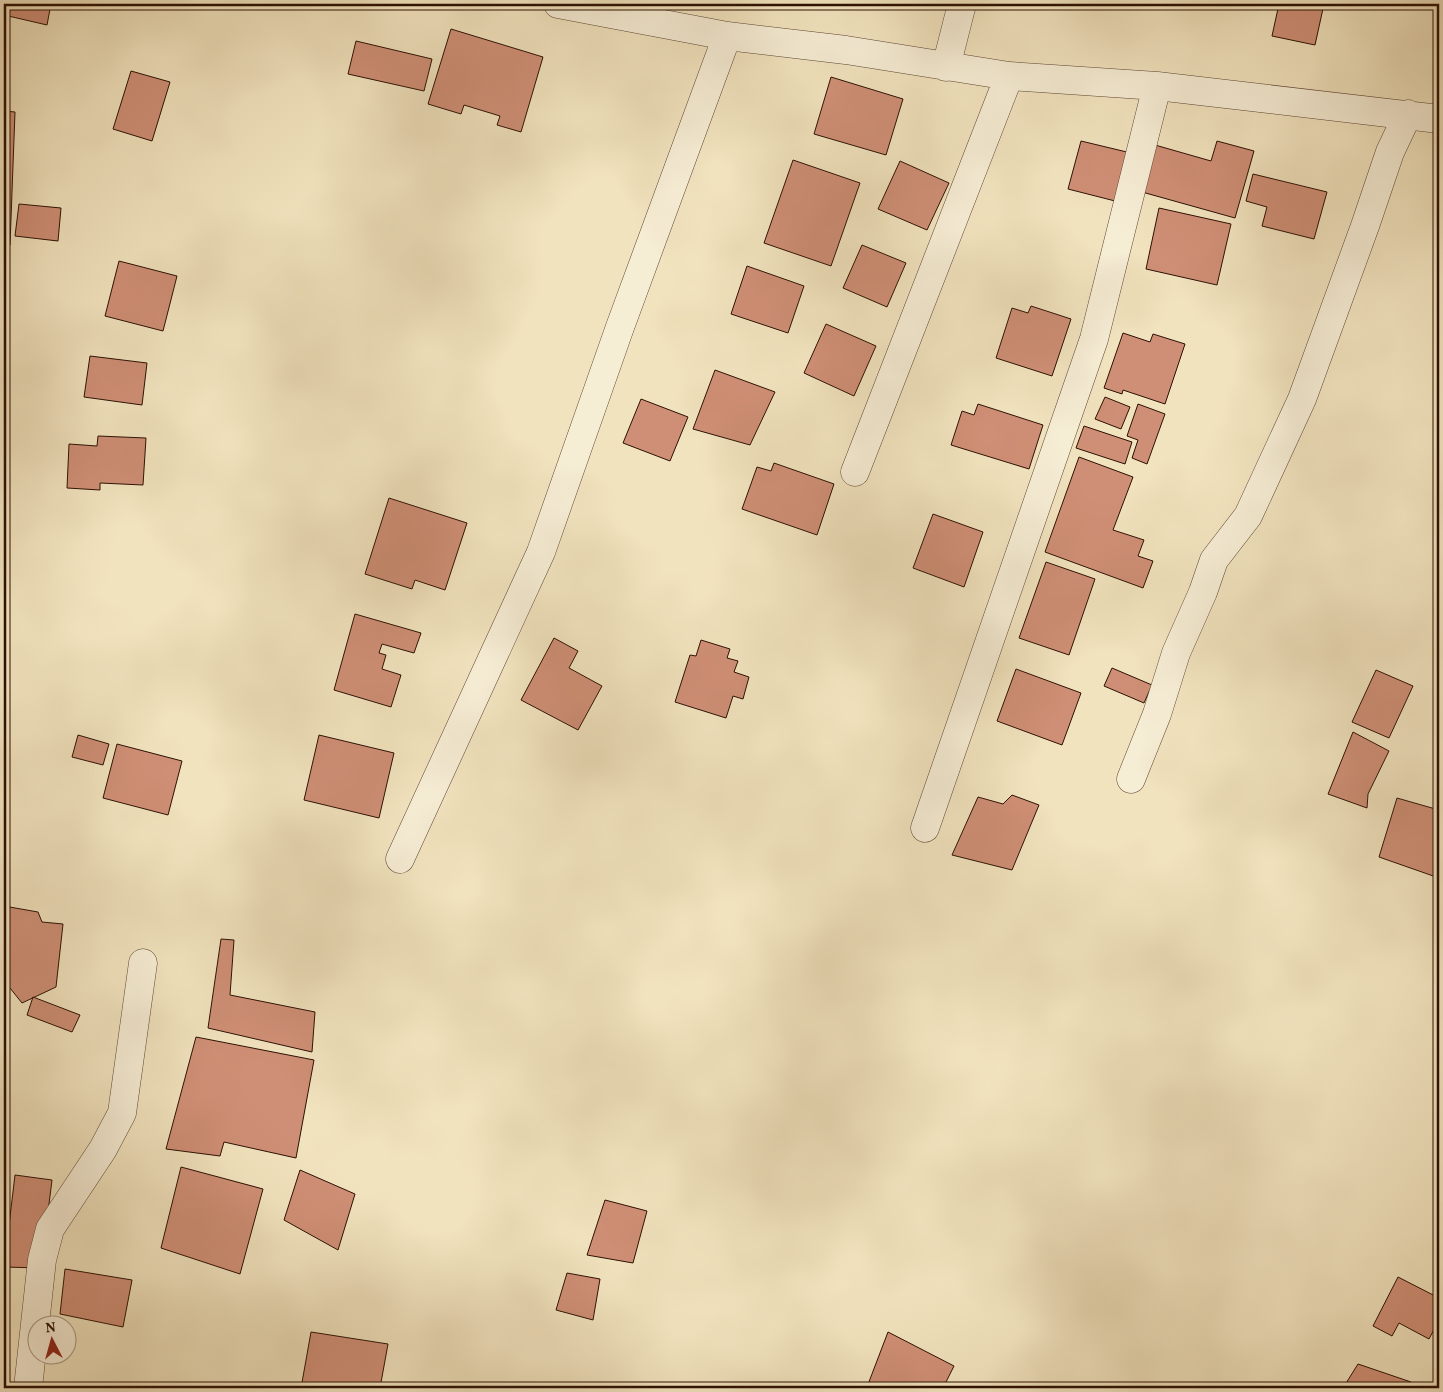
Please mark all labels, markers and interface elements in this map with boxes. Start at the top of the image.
north arrow [28,1314,78,1364]
text: N [45,1319,57,1339]

